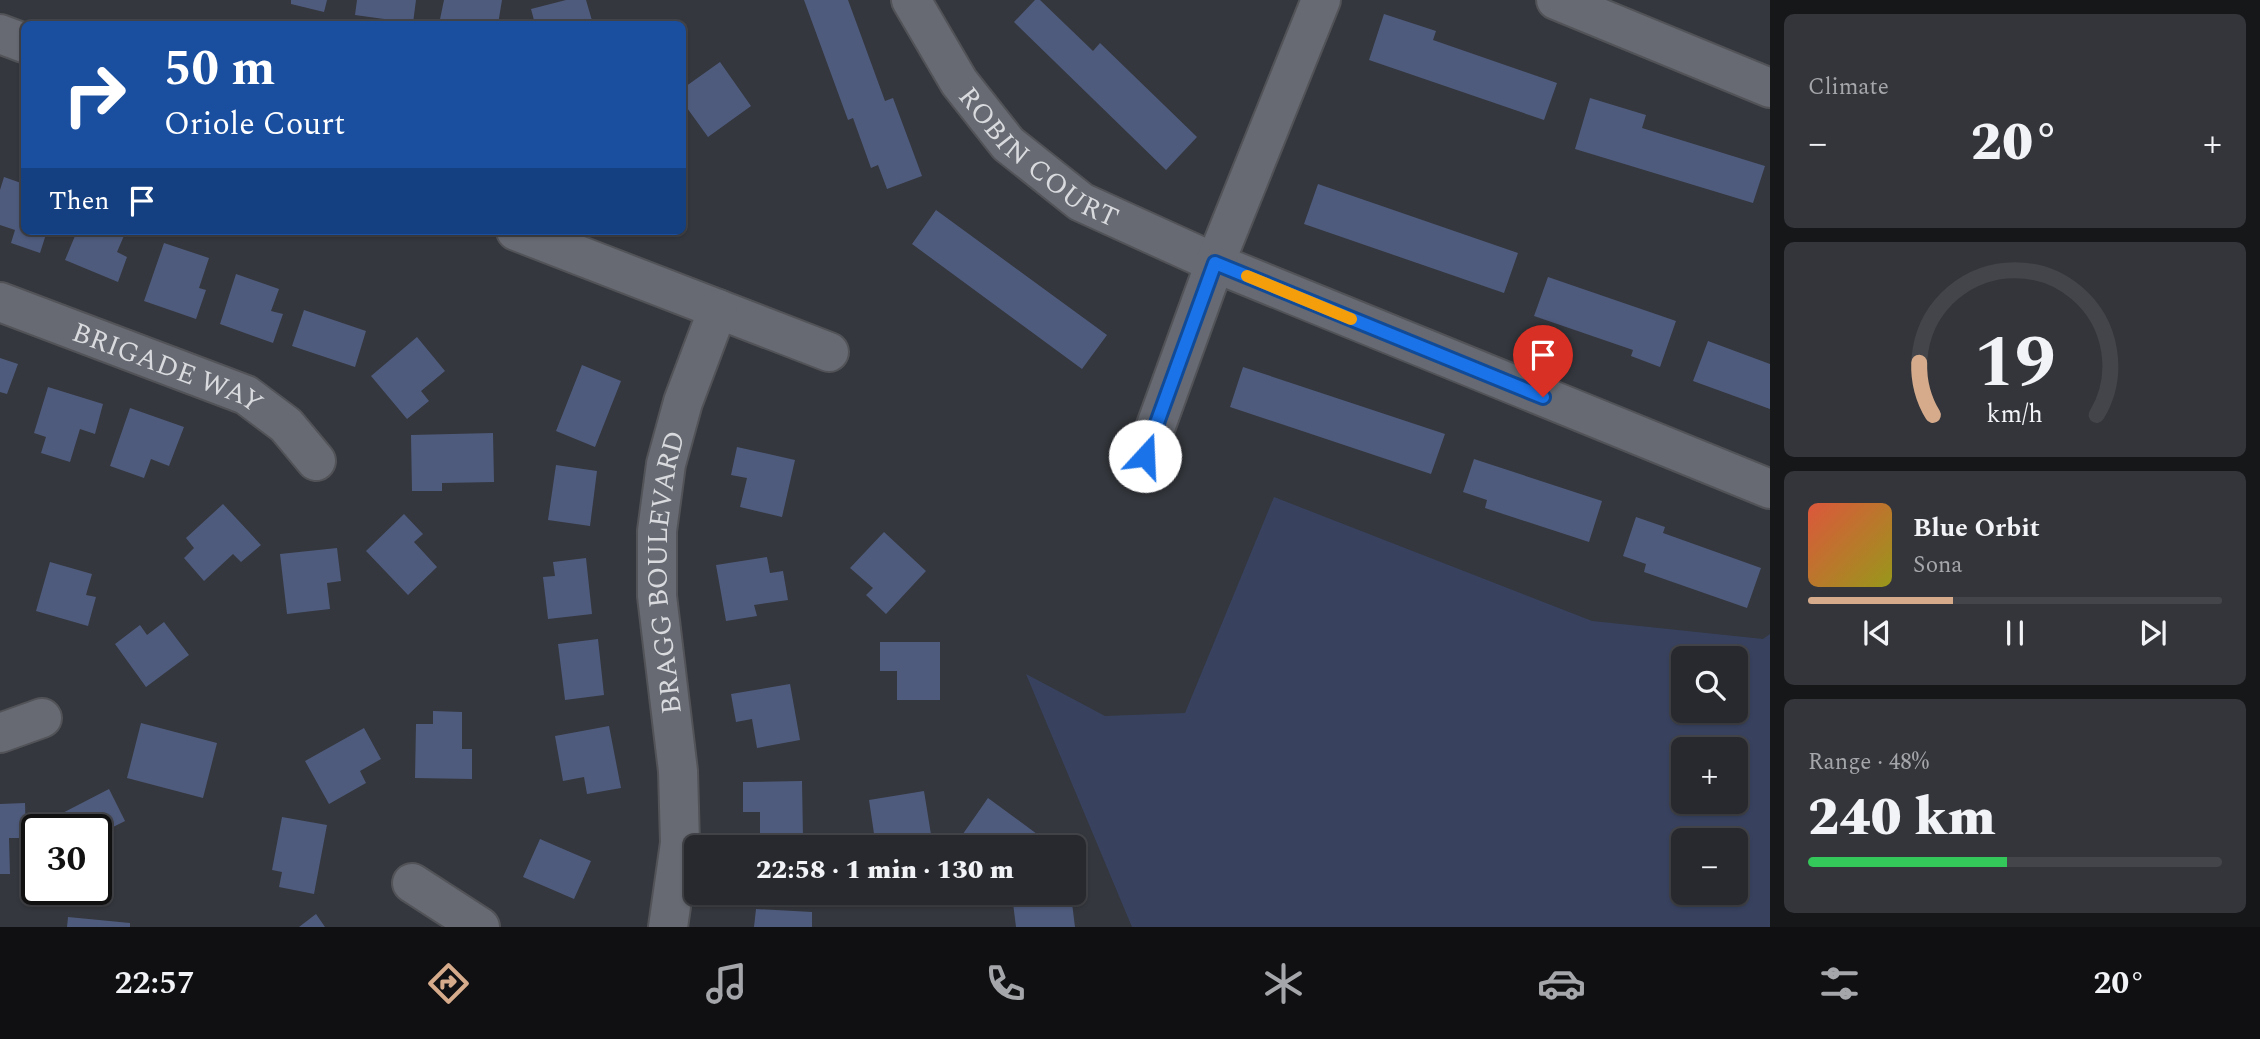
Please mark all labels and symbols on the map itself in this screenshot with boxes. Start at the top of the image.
street label: ROBIN COURT [947,77,1126,239]
street label: BRIGADE WAY [66,311,272,424]
pin [1513,325,1573,397]
position arrow [1108,419,1182,493]
street label: BRAGG BOULEVARD [636,426,697,717]
speed limit sign: 30 [21,814,112,905]

